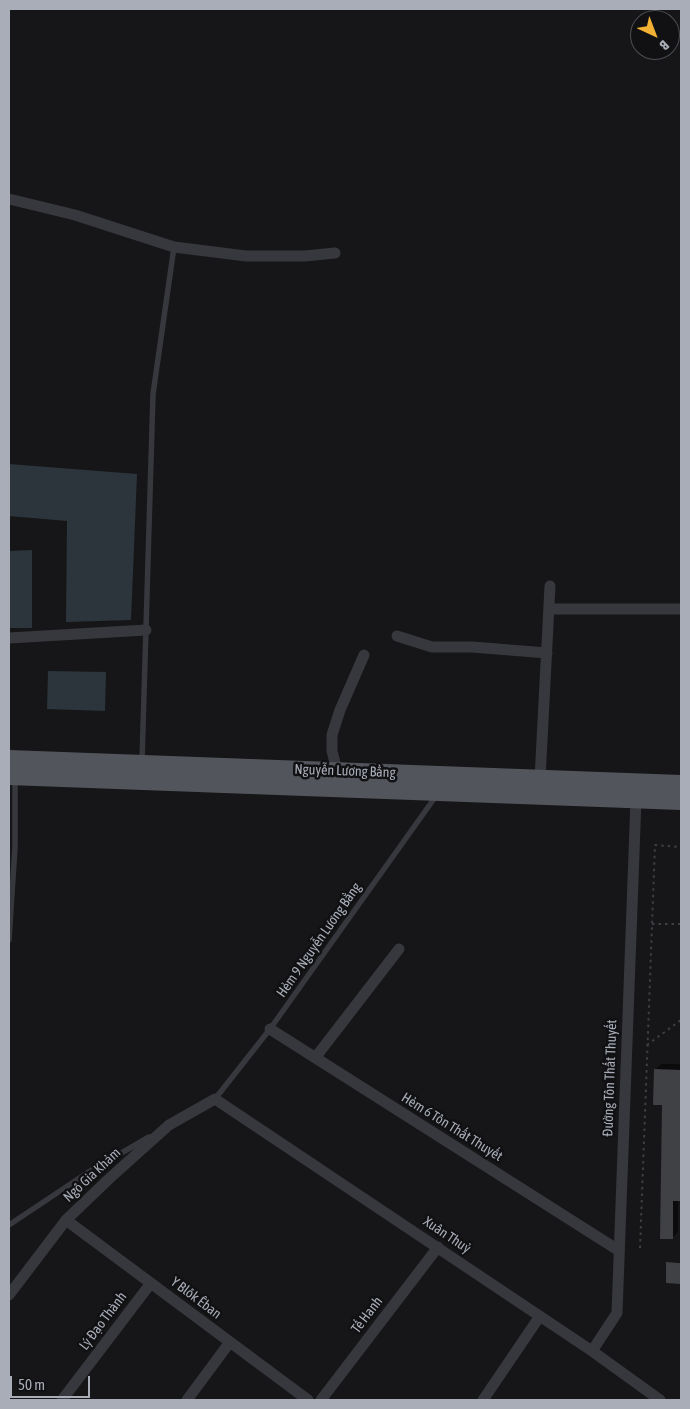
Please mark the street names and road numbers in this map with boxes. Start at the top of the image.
street label: Nguyễn Lương Bằng [294,761,396,781]
street label: Hẻm 9 Nguyễn Lương Bằng [273,879,365,1001]
street label: Đường Tôn Thất Thuyết [600,1019,620,1137]
street label: Hẻm 6 Tôn Thất Thuyết [398,1089,506,1165]
street label: Ngô Gia Khảm [60,1144,124,1206]
street label: Xuân Thuỷ [420,1213,474,1257]
street label: Y Blôk Êban [167,1274,225,1322]
street label: Lý Đạo Thành [76,1289,130,1353]
street label: Tế Hanh [348,1293,386,1337]

